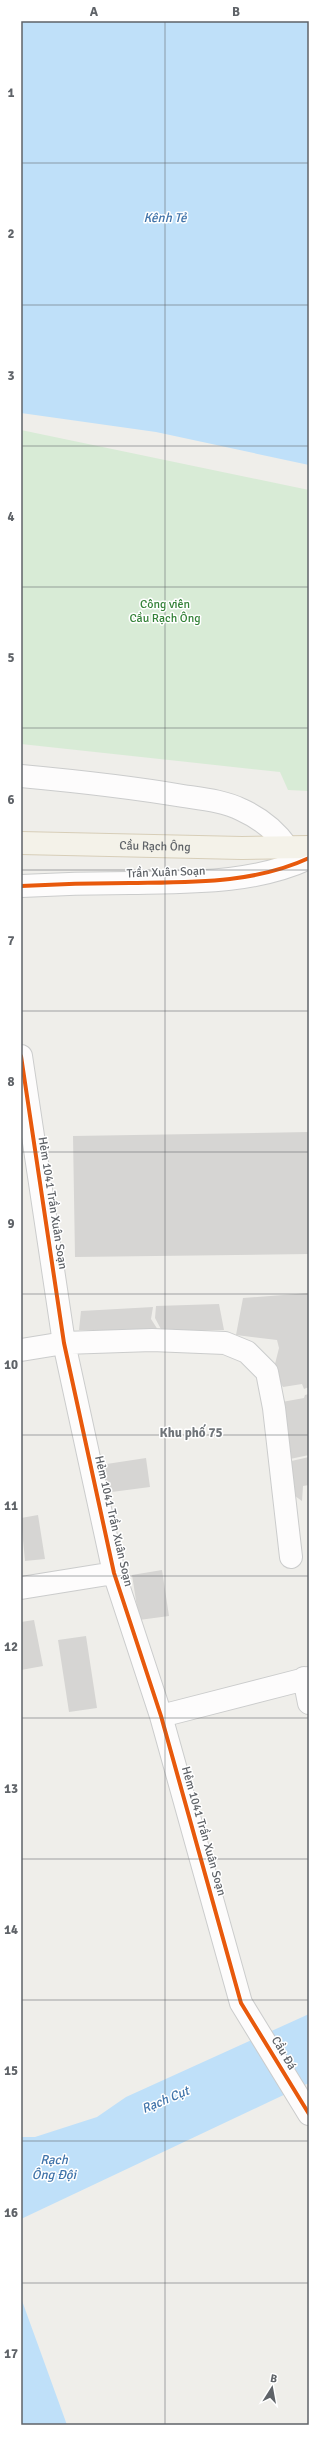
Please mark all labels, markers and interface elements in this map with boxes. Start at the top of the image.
text: A [90,4,99,20]
text: B [232,4,240,20]
text: 1 [7,85,15,101]
water label: Kênh Tẻ [144,210,188,226]
text: 2 [7,226,15,242]
text: 3 [7,368,15,384]
text: 4 [7,509,15,525]
park label: Công viên Cầu Rạch Ông [129,597,201,626]
text: 5 [7,650,15,666]
text: 6 [7,792,15,808]
street label: Cầu Rạch Ông [119,838,191,855]
street label: Trần Xuân Soạn [126,864,206,881]
text: 7 [7,933,15,949]
text: 8 [7,1074,15,1090]
street label: Hẻm 1041 Trần Xuân Soạn [35,1136,70,1270]
text: 9 [7,1216,15,1232]
text: 10 [4,1357,18,1373]
district label: Khu phố 75 [160,1424,222,1441]
street label: Hẻm 1041 Trần Xuân Soạn [91,1454,136,1588]
text: 11 [4,1498,18,1514]
text: 12 [4,1639,18,1655]
street label: Hẻm 1041 Trần Xuân Soạn [178,1765,229,1898]
text: 13 [4,1781,18,1797]
text: 14 [4,1922,18,1938]
street label: Cầu Đá [268,2034,299,2073]
text: 15 [4,2063,18,2079]
water label: Rạch Cụt [139,2082,193,2117]
water label: Rạch Ông Đội [32,2152,78,2183]
text: 16 [4,2205,18,2221]
text: 17 [4,2346,18,2362]
north arrow [252,2368,292,2408]
text: B [269,2372,279,2386]

